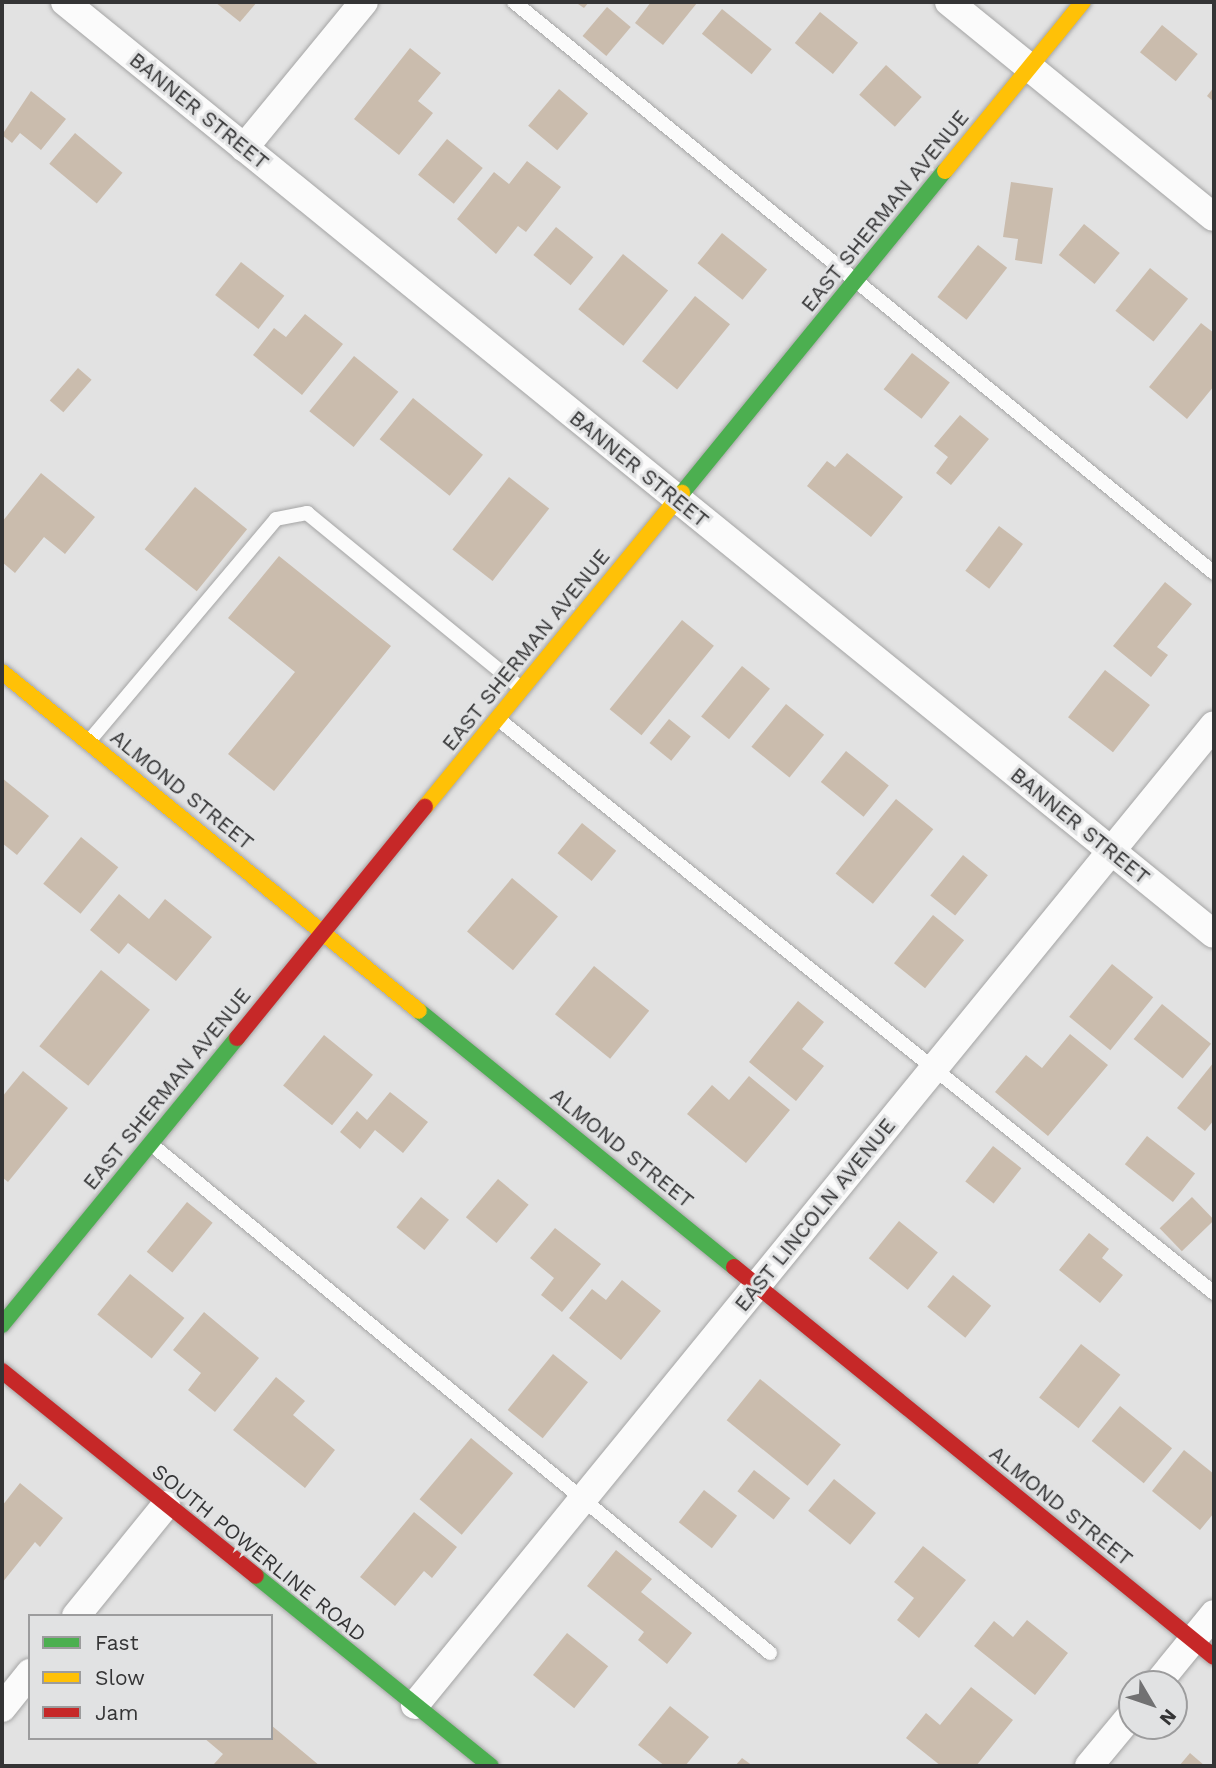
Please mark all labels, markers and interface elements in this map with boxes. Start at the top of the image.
street label: BANNER STREET [124,47,274,175]
street label: EAST SHERMAN AVENUE [795,105,975,317]
street label: BANNER STREET [564,405,714,533]
street label: EAST SHERMAN AVENUE [436,544,616,756]
street label: ALMOND STREET [105,725,259,855]
street label: BANNER STREET [1005,762,1155,890]
street label: EAST SHERMAN AVENUE [77,983,257,1195]
street label: ALMOND STREET [545,1083,699,1213]
street label: EAST LINCOLN AVENUE [729,1113,901,1317]
street label: ALMOND STREET [984,1441,1138,1571]
street label: SOUTH POWERLINE ROAD [147,1459,371,1647]
legend [28,1614,273,1740]
text: Fast [95,1630,139,1655]
text: Slow [95,1665,145,1690]
north arrow [1118,1670,1188,1740]
text: Jam [95,1700,138,1725]
text: N [1155,1705,1182,1730]

